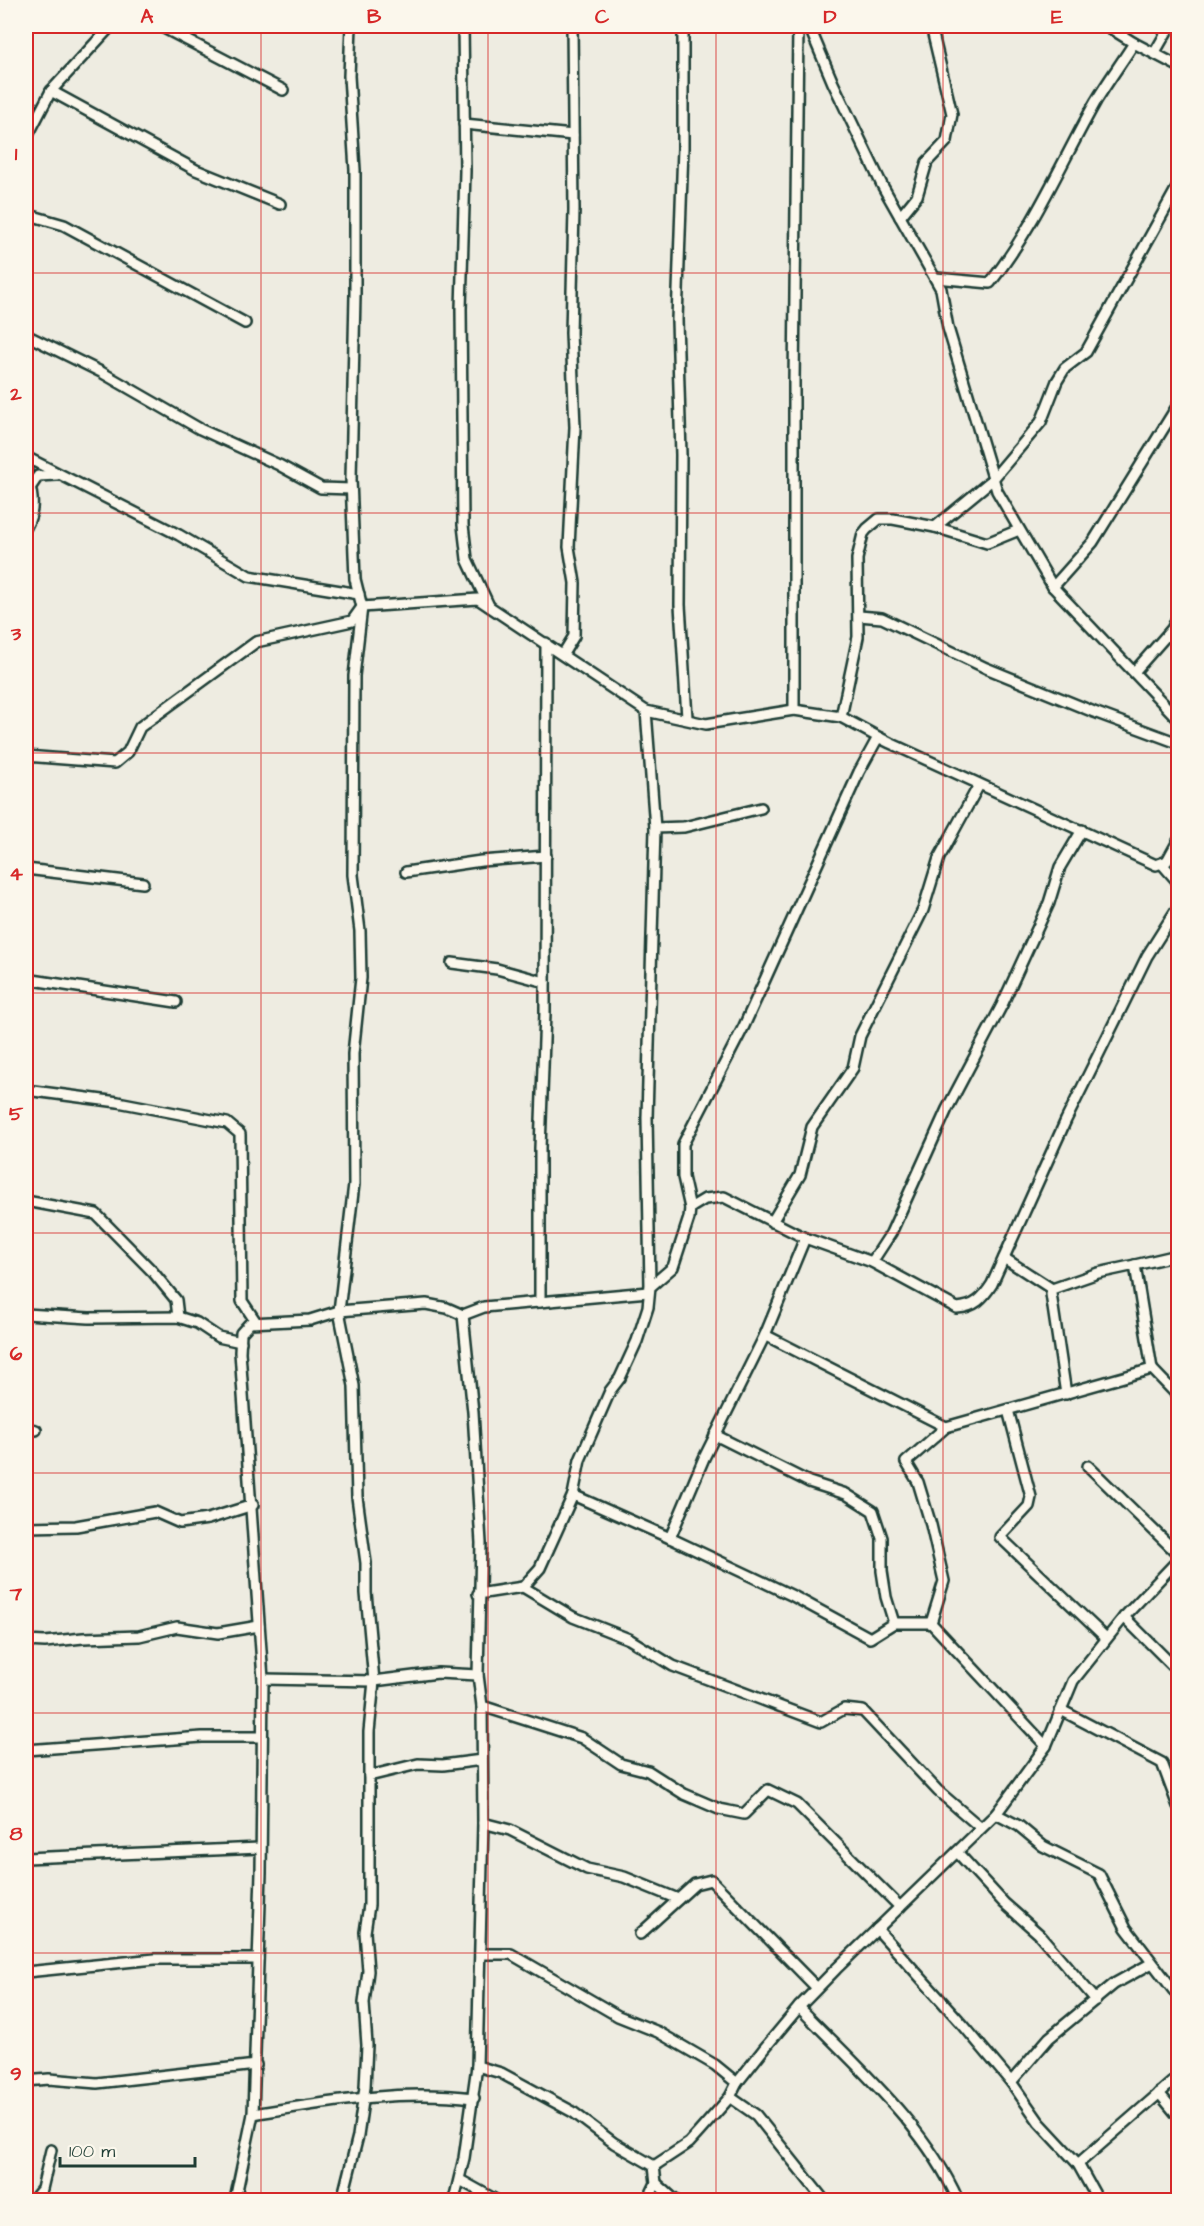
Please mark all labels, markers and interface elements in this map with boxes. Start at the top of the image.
text: A [141,3,154,31]
text: B [367,3,382,31]
text: C [595,3,610,31]
text: D [824,3,837,31]
text: E [1051,3,1063,31]
text: 1 [15,140,18,168]
text: 2 [9,380,22,408]
text: 3 [10,620,22,648]
text: 4 [9,860,23,888]
text: 5 [9,1100,24,1128]
text: 6 [10,1340,23,1368]
text: 7 [9,1580,23,1608]
text: 8 [10,1820,23,1848]
text: 9 [10,2060,22,2088]
scale bar [60,2130,195,2168]
text: 100 m [69,2139,115,2164]

